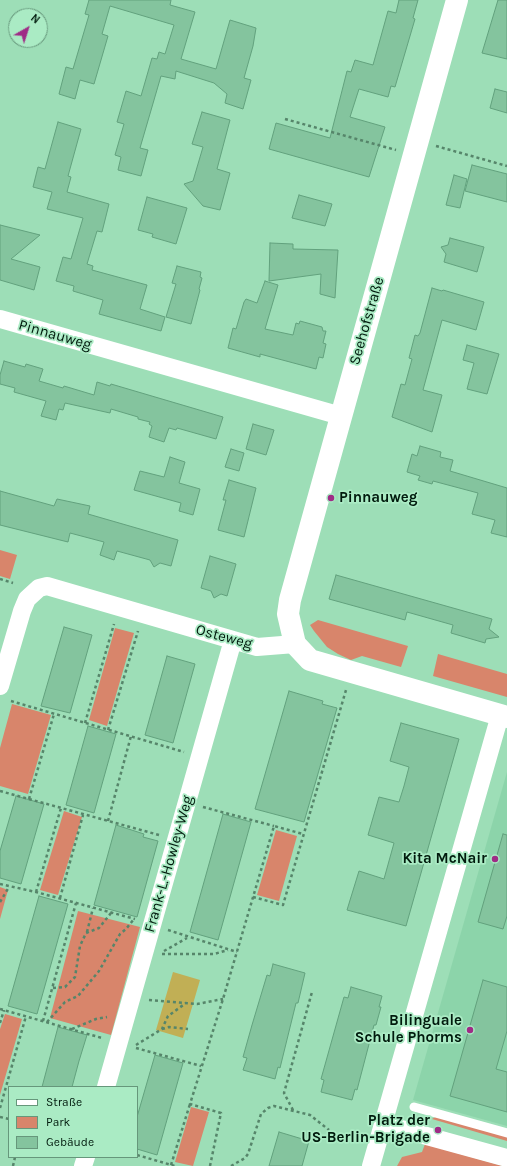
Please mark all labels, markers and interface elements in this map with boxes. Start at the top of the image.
north arrow [8,8,48,48]
text: N [28,12,42,27]
street label: Seehofstraße [346,275,388,367]
street label: Pinnauweg [16,316,94,354]
place label: Pinnauweg [339,489,418,507]
marker: Pinnauweg [326,493,336,503]
street label: Osteweg [194,621,254,653]
street label: Frank-L.-Howley-Weg [141,794,197,934]
place label: Kita McNair [402,850,487,868]
marker: Kita McNair [490,854,500,864]
place label: Bilinguale Schule Phorms [355,1012,462,1047]
marker: Bilinguale Schule Phorms [465,1025,475,1035]
legend [8,1086,138,1158]
text: Straße [46,1095,82,1109]
place label: Platz der US-Berlin-Brigade [301,1112,430,1147]
text: Park [46,1115,70,1129]
marker: Platz der US-Berlin-Brigade [433,1125,443,1135]
text: Gebäude [46,1135,94,1149]

